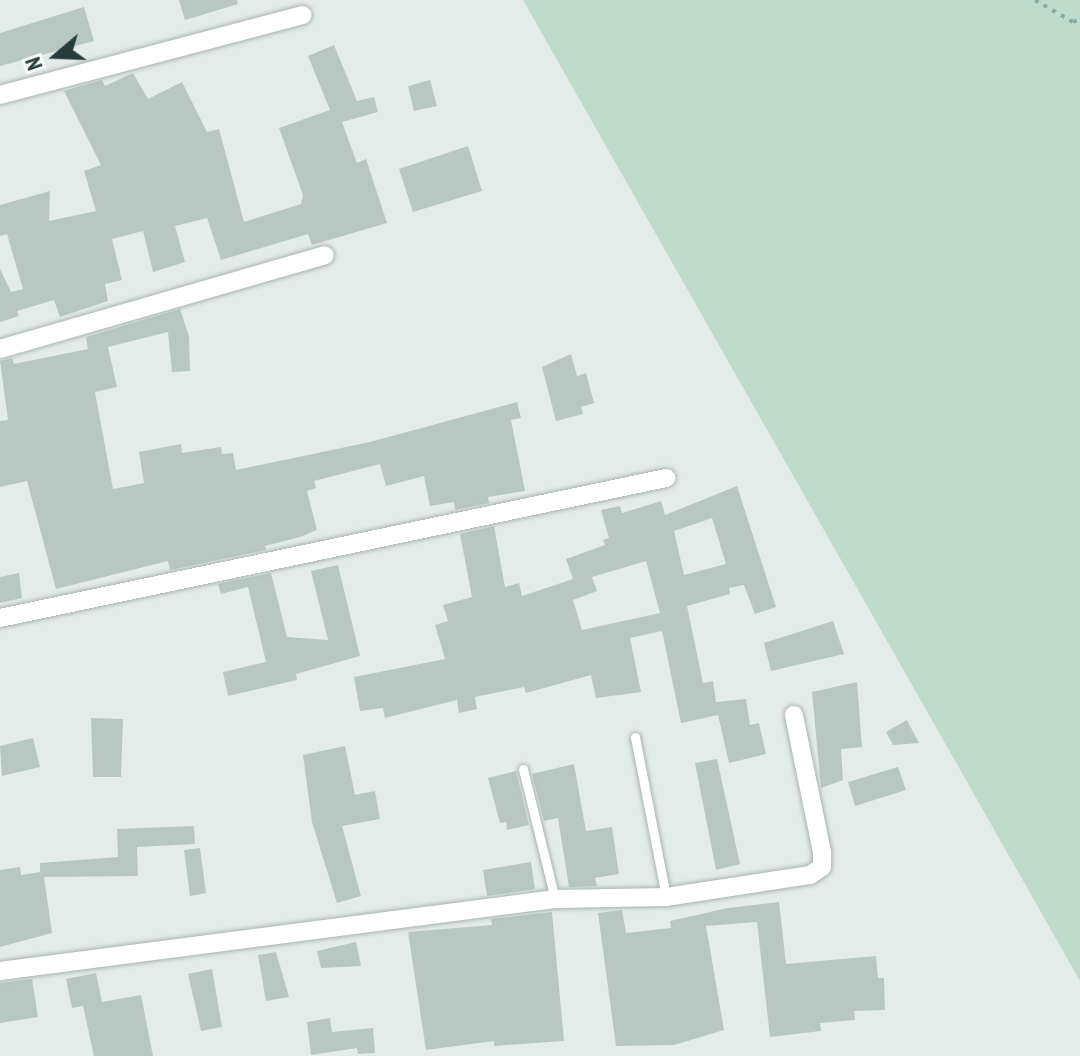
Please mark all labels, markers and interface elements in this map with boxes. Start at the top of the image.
north arrow [16,16,96,96]
text: N [18,54,48,74]

